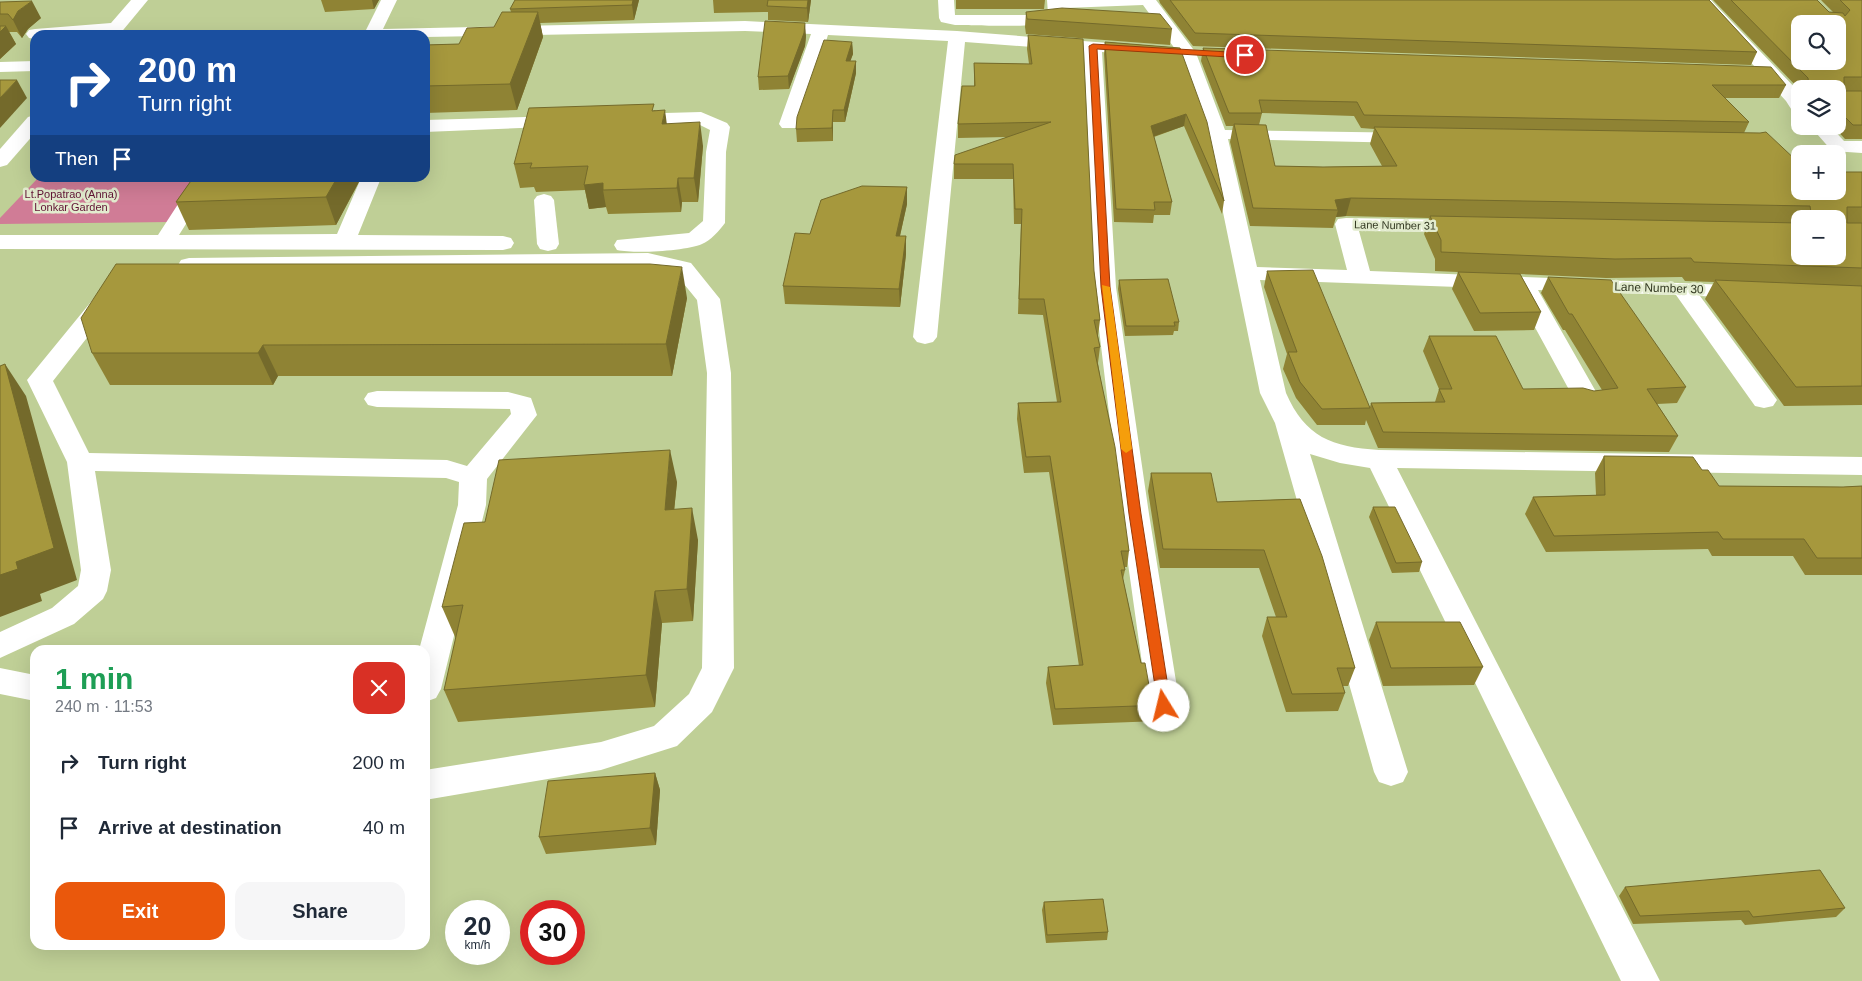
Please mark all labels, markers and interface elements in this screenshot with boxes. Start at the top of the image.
map controls [1791,15,1846,265]
button: search [1791,15,1846,70]
pin [1224,34,1266,76]
icon: arrive [1231,41,1259,69]
icon: right [55,50,120,115]
text: 200 m [138,50,237,89]
button: layers [1791,80,1846,135]
text: Turn right [138,91,231,116]
icon: arrive [108,145,136,173]
button: + [1791,145,1846,200]
text: Then [55,148,98,169]
park label: Lt.Popatrao (Anna) Lonkar Garden [25,188,117,213]
button: − [1791,210,1846,265]
street label: Lane Number 31 [1354,218,1436,232]
street label: Lane Number 30 [1614,279,1704,297]
text: 1 min [55,662,133,695]
button: close [353,662,405,714]
position arrow [1137,679,1189,731]
text: 240 m · 11:53 [55,698,153,715]
icon: right [55,749,83,777]
text: Turn right [98,752,186,773]
text: 200 m [352,752,405,773]
icon: arrive [55,814,83,842]
text: Arrive at destination [98,817,282,838]
text: 40 m [363,817,405,838]
button: Exit [55,882,225,940]
button: Share [235,882,405,940]
speed limit sign: 30 [520,900,585,965]
text: 20 [464,912,491,940]
text: km/h [464,938,491,952]

